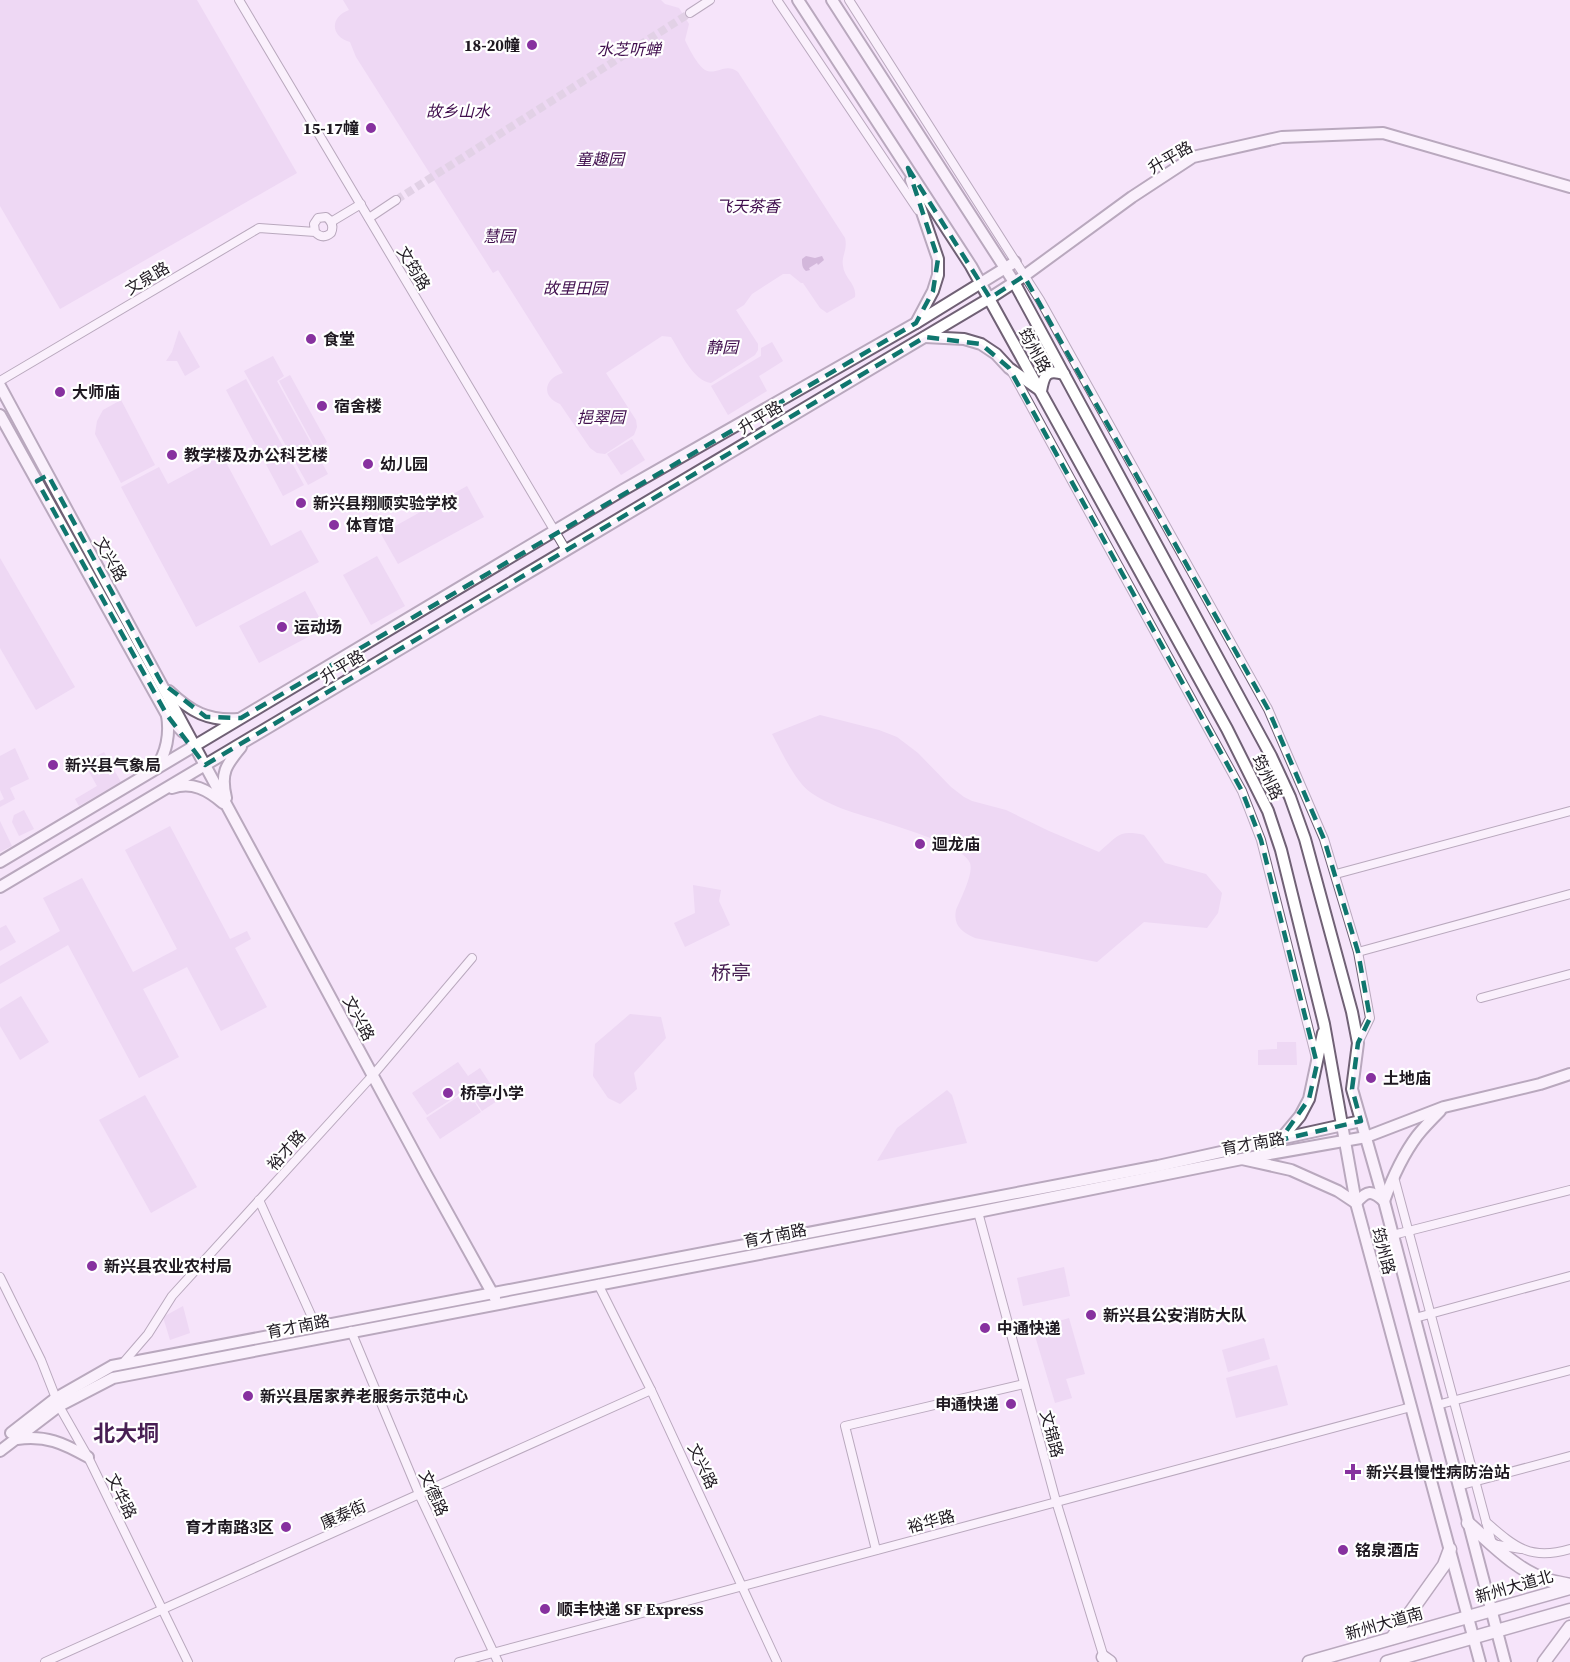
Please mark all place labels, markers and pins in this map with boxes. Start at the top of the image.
place label: 18-20幢 [464,34,520,56]
marker: 18-20幢 [525,38,539,52]
place label: 15-17幢 [303,117,359,139]
marker: 15-17幢 [364,121,378,135]
place label: 食堂 [323,328,355,350]
marker: 食堂 [304,332,318,346]
place label: 大师庙 [72,381,120,403]
marker: 大师庙 [53,385,67,399]
place label: 宿舍楼 [334,395,382,417]
marker: 宿舍楼 [315,399,329,413]
place label: 教学楼及办公科艺楼 [184,444,328,466]
marker: 教学楼及办公科艺楼 [165,448,179,462]
place label: 幼儿园 [380,453,428,475]
marker: 幼儿园 [361,457,375,471]
place label: 新兴县翔顺实验学校 [313,492,458,514]
marker: 新兴县翔顺实验学校 [294,496,308,510]
place label: 体育馆 [346,514,394,536]
marker: 体育馆 [327,518,341,532]
place label: 运动场 [294,616,342,638]
marker: 运动场 [275,620,289,634]
place label: 新兴县气象局 [65,754,161,776]
marker: 新兴县气象局 [46,758,60,772]
place label: 迴龙庙 [931,833,980,855]
marker: 迴龙庙 [913,837,927,851]
place label: 土地庙 [1383,1067,1431,1089]
marker: 土地庙 [1364,1071,1378,1085]
place label: 桥亭小学 [460,1082,524,1104]
marker: 桥亭小学 [441,1086,455,1100]
place label: 新兴县农业农村局 [104,1255,232,1277]
marker: 新兴县农业农村局 [85,1259,99,1273]
place label: 新兴县公安消防大队 [1103,1304,1247,1326]
marker: 新兴县公安消防大队 [1084,1308,1098,1322]
place label: 中通快递 [997,1317,1061,1339]
marker: 中通快递 [978,1321,992,1335]
place label: 新兴县居家养老服务示范中心 [260,1385,468,1407]
marker: 新兴县居家养老服务示范中心 [241,1389,255,1403]
place label: 申通快递 [935,1393,999,1415]
marker: 申通快递 [1004,1397,1018,1411]
place label: 新兴县慢性病防治站 [1366,1461,1510,1483]
marker: 新兴县慢性病防治站 [1344,1463,1362,1481]
place label: 育才南路3区 [185,1516,274,1538]
marker: 育才南路3区 [279,1520,293,1534]
place label: 铭泉酒店 [1355,1539,1419,1561]
marker: 铭泉酒店 [1336,1543,1350,1557]
place label: 顺丰快递 SF Express [557,1598,704,1620]
marker: 顺丰快递 SF Express [538,1602,552,1616]

